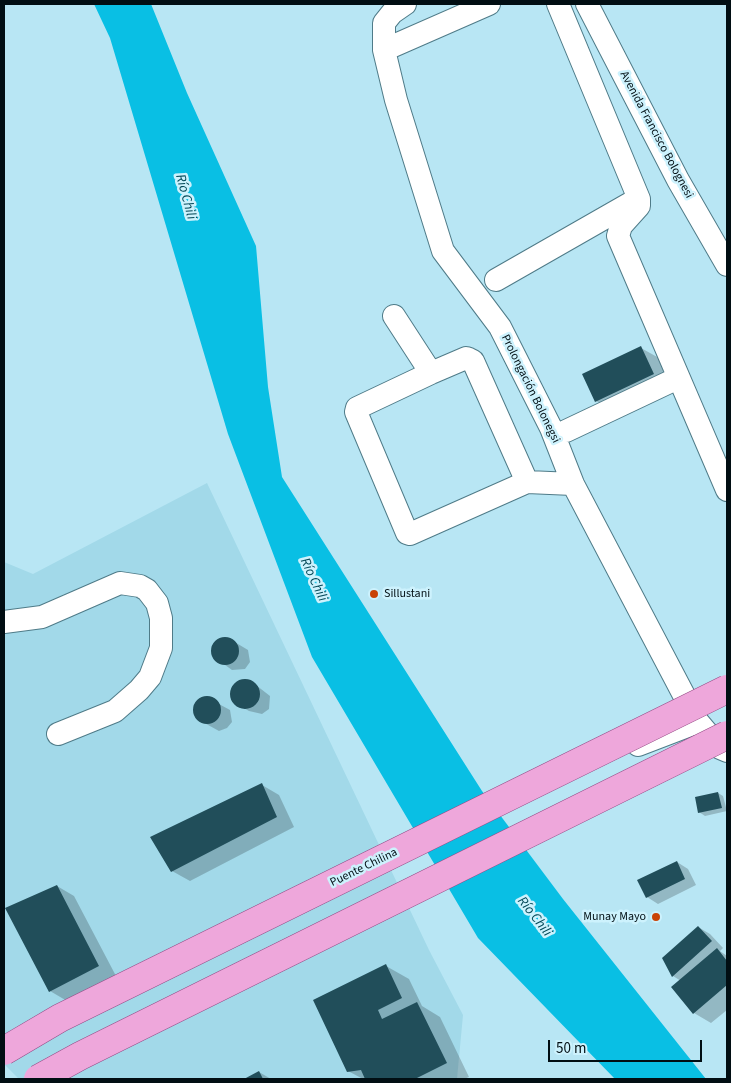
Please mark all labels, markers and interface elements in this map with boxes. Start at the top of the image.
street label: Avenida Francisco Bolognesi [616,69,696,201]
water label: Río Chili [171,173,199,221]
street label: Prolongación Bolonegsi [497,332,563,446]
water label: Río Chili [296,556,330,604]
place label: Sillustani [384,587,430,601]
marker: Sillustani [368,588,380,600]
street label: Puente Chilina [328,846,400,890]
water label: Río Chili [513,894,555,940]
place label: Munay Mayo [583,910,646,924]
marker: Munay Mayo [650,911,662,923]
scale bar [551,1030,705,1062]
text: 50 m [556,1038,586,1059]

